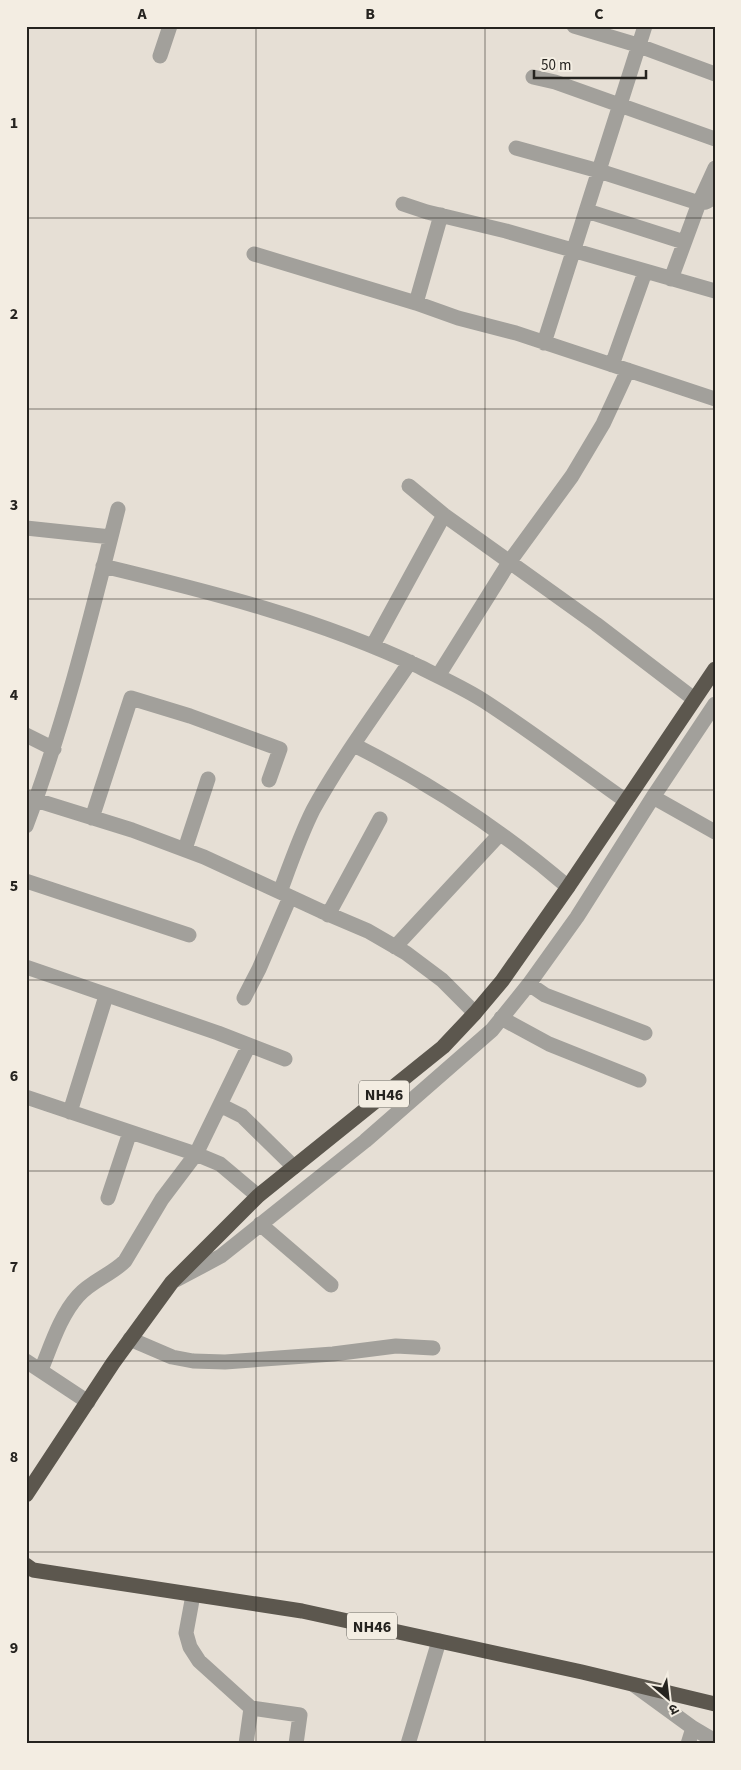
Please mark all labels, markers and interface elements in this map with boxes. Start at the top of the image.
text: A [136,3,147,25]
text: B [365,3,375,25]
text: C [594,3,604,25]
scale bar [534,48,646,80]
text: 50 m [541,55,571,76]
text: 1 [10,112,18,134]
text: 2 [10,303,18,325]
text: 3 [10,494,18,516]
text: 4 [10,684,19,706]
text: 5 [10,875,18,897]
text: 6 [10,1065,18,1087]
road number: NH46 [359,1080,409,1108]
text: 7 [10,1256,18,1278]
text: 8 [10,1446,18,1468]
road number: NH46 [347,1612,397,1640]
text: 9 [10,1637,18,1659]
north arrow [644,1672,694,1722]
text: उ [665,1698,682,1720]

